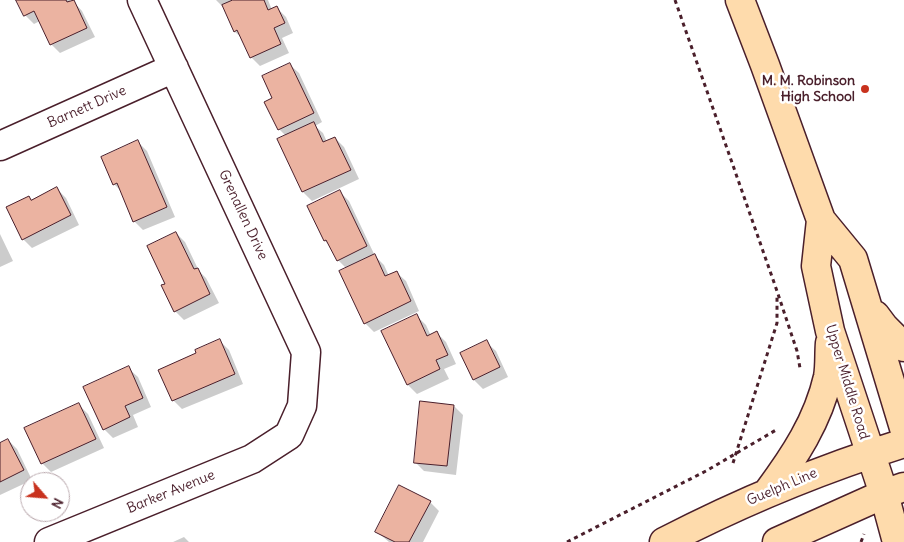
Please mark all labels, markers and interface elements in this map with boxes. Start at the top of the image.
place label: M. M. Robinson High School [762,73,855,105]
street label: Barnett Drive [45,82,129,132]
marker: M. M. Robinson High School [859,83,871,95]
street label: Grenallen Drive [215,167,271,263]
street label: Upper Middle Road [821,322,873,442]
street label: Guelph Line [744,465,820,509]
street label: Barker Avenue [125,467,217,517]
north arrow [20,472,70,522]
text: N [47,495,68,512]

